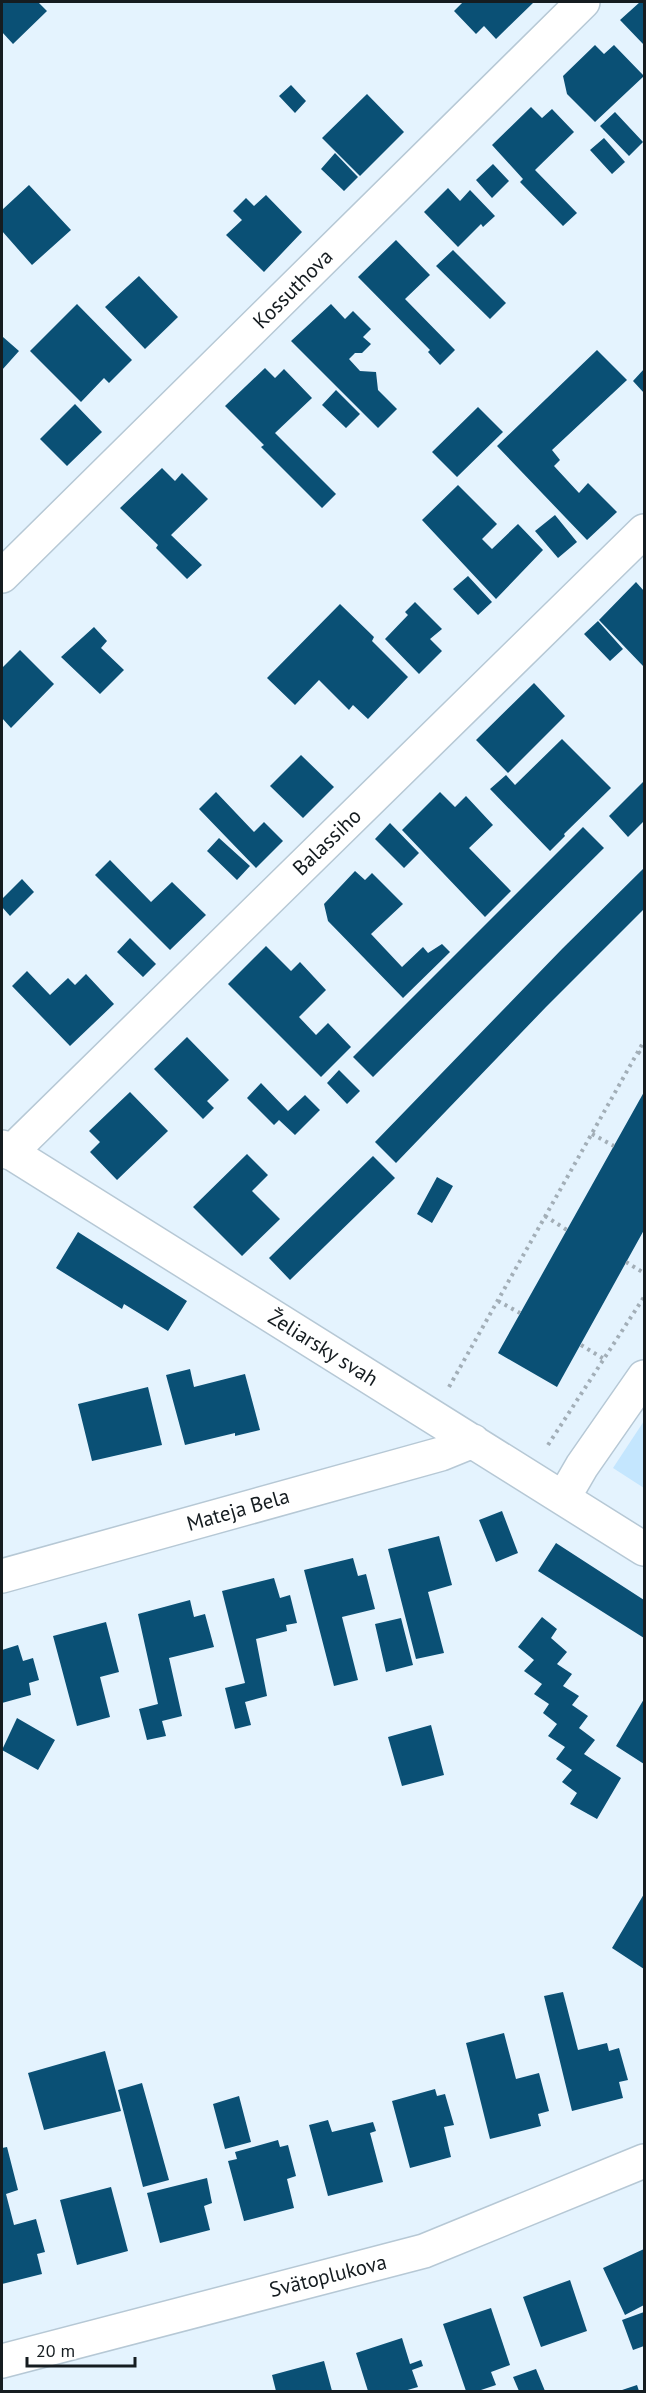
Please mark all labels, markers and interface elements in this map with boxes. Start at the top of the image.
street label: Kossuthova [247,243,338,334]
street label: Balassiho [287,802,367,881]
street label: Želiarsky svah [263,1303,383,1392]
street label: Mateja Bela [183,1482,292,1537]
street label: Svätoplukova [266,2248,389,2303]
scale bar [27,2330,135,2368]
text: 20 m [36,2339,75,2362]

